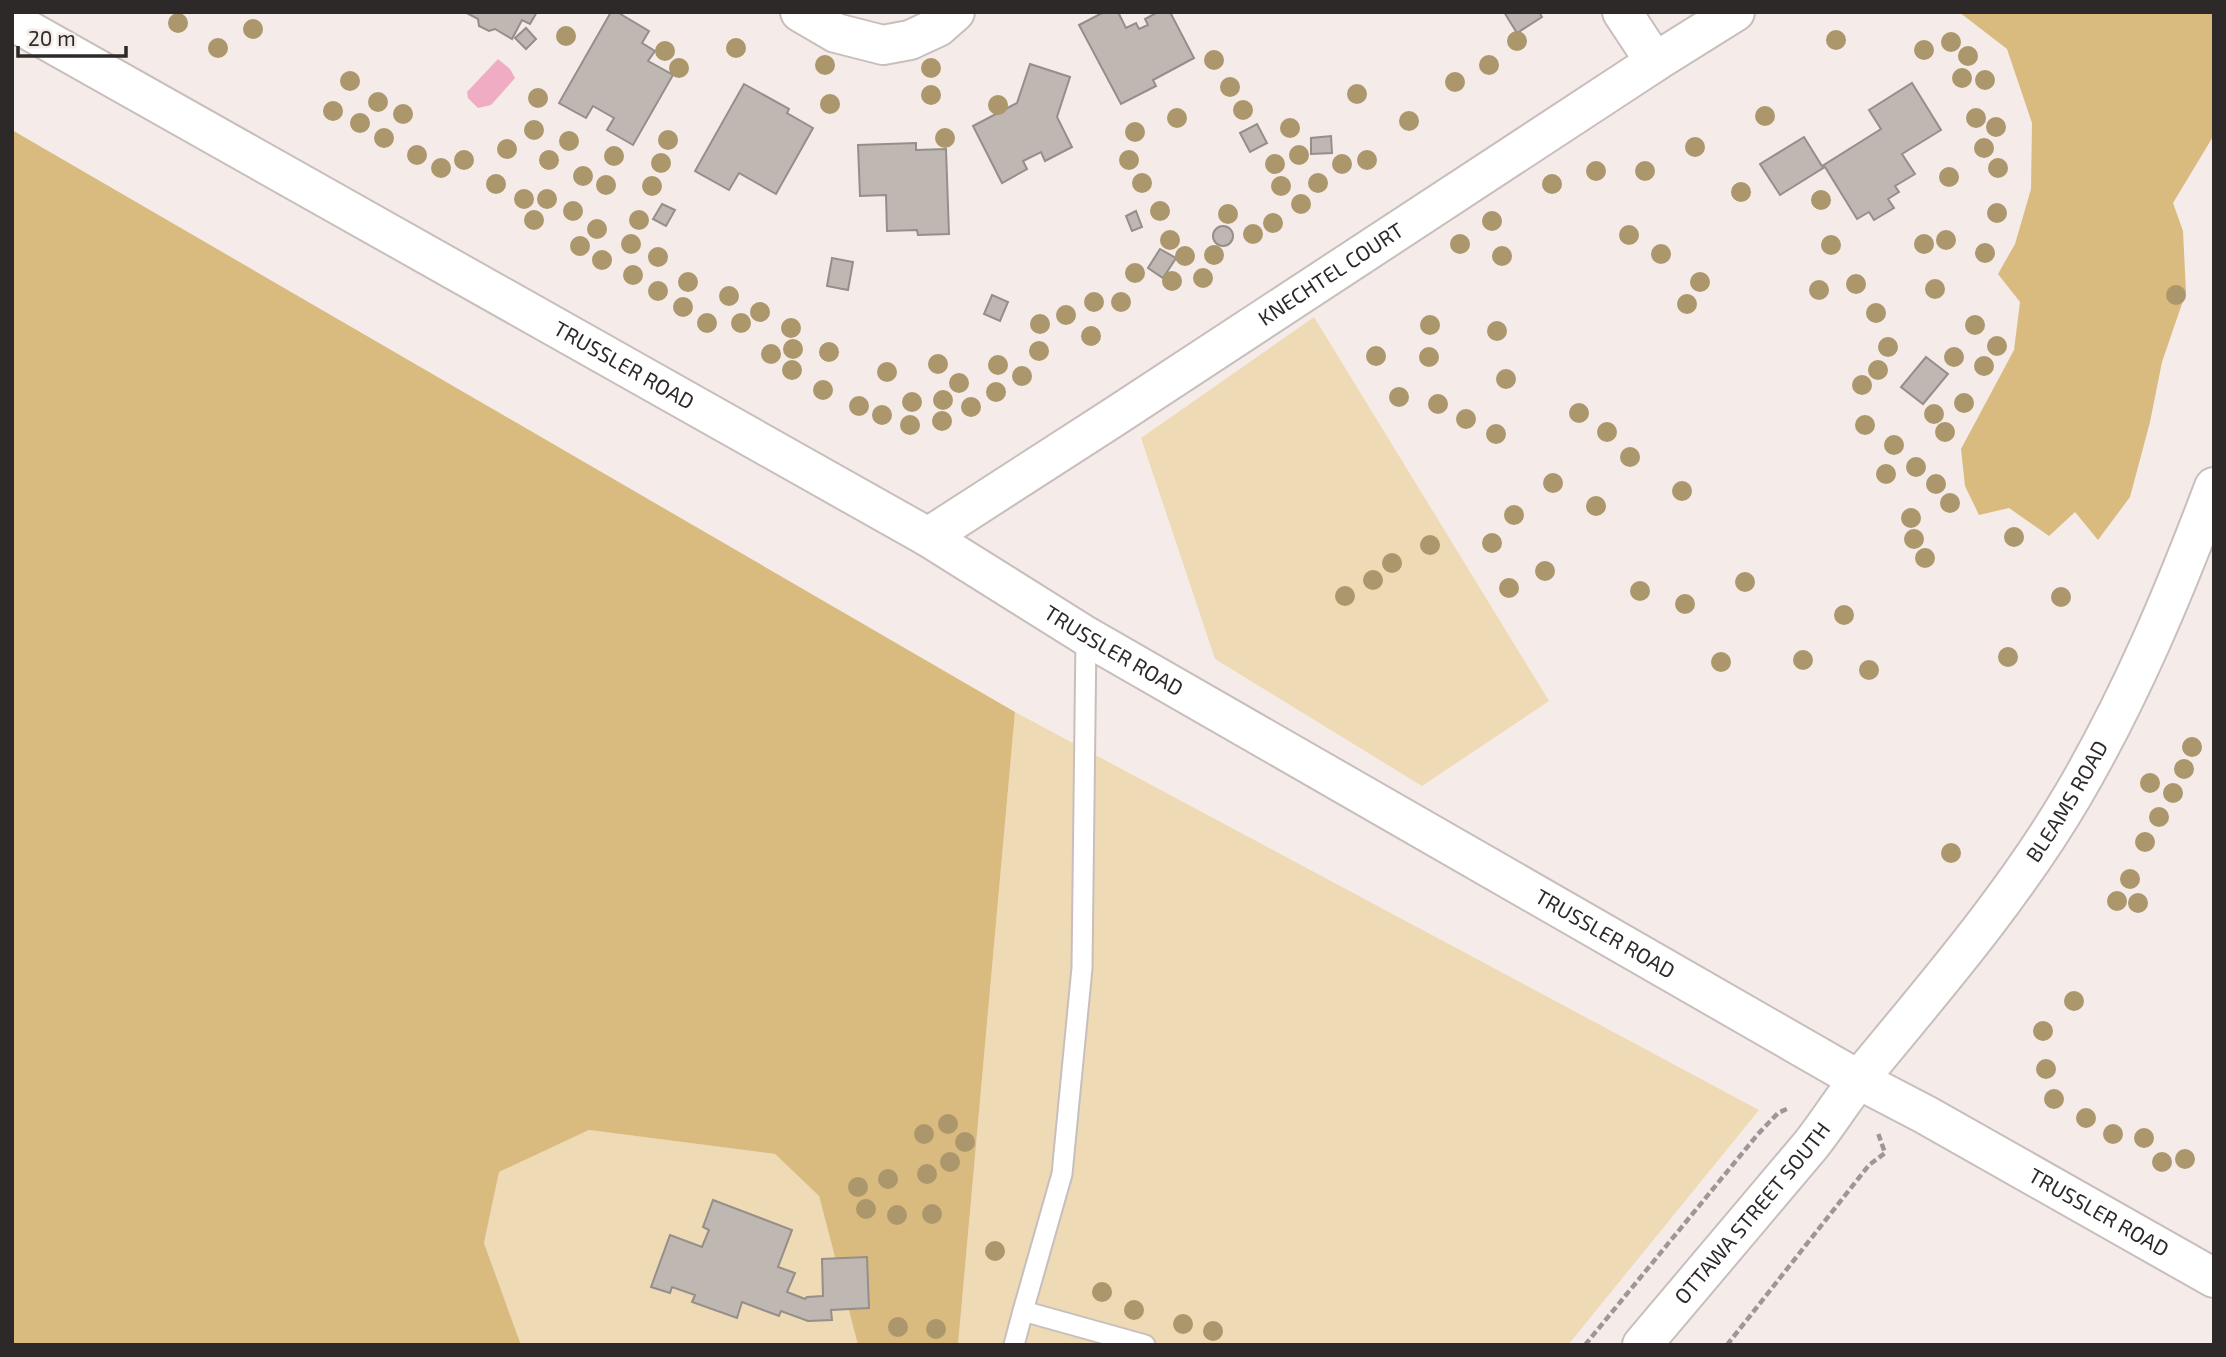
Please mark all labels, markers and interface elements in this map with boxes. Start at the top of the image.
scale bar [18,14,126,58]
text: 20 m [28,25,76,50]
street label: KNECHTEL COURT [1253,217,1408,330]
street label: TRUSSLER ROAD [550,315,699,414]
street label: TRUSSLER ROAD [1040,599,1188,700]
street label: BLEAMS ROAD [2020,736,2112,866]
street label: TRUSSLER ROAD [1531,883,1680,983]
street label: OTTAWA STREET SOUTH [1668,1117,1835,1308]
street label: TRUSSLER ROAD [2025,1162,2174,1261]

